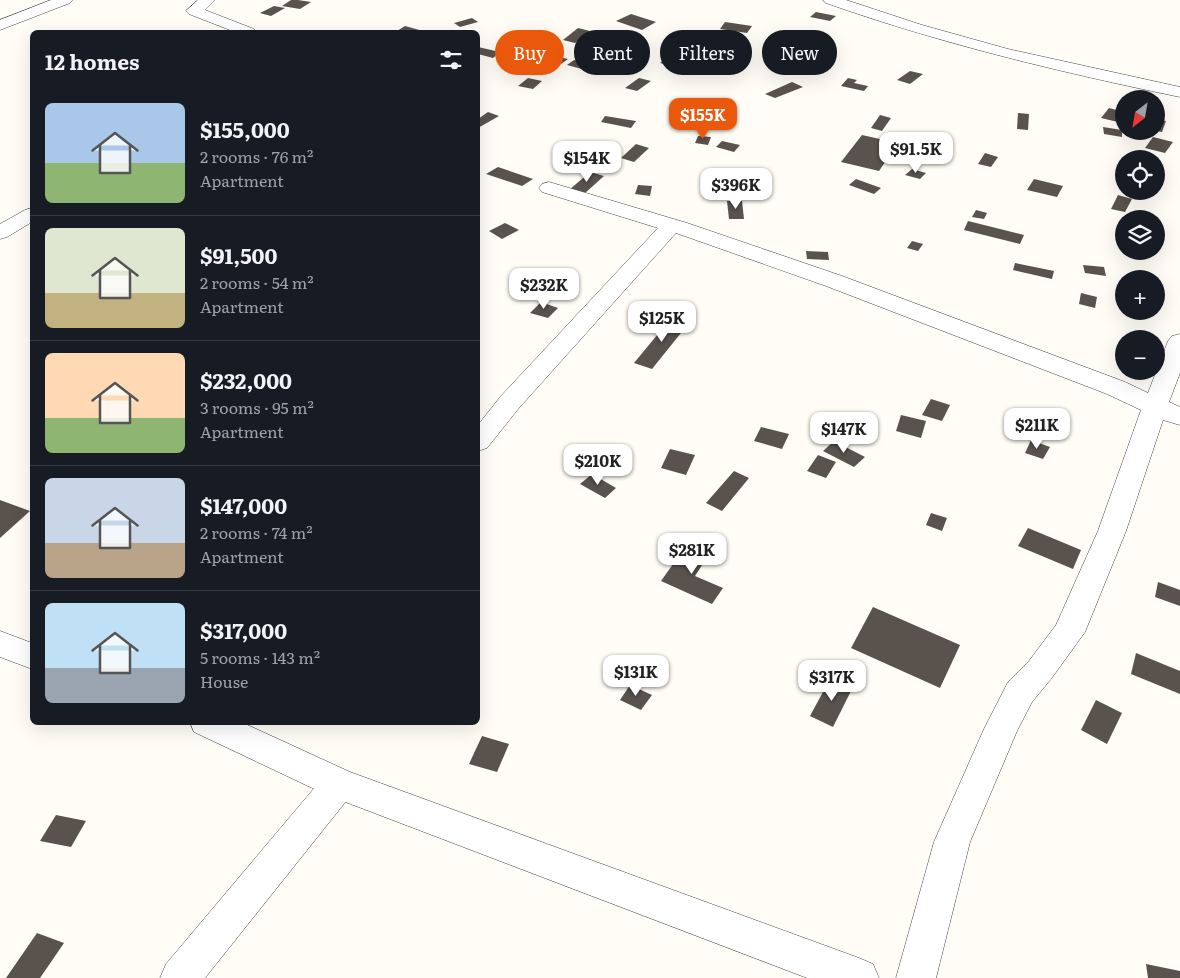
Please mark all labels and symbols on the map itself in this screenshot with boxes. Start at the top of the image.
north arrow [1115,90,1165,140]
pin: $155K [668,98,738,140]
pin: $91.5K [875,132,957,174]
pin: $154K [552,140,622,183]
pin: $396K [701,168,771,210]
pin: $232K [509,268,579,310]
pin: $125K [627,300,697,343]
pin: $211K [1002,408,1072,450]
pin: $147K [809,412,879,454]
pin: $210K [563,444,633,486]
pin: $281K [657,532,727,575]
pin: $131K [601,654,671,697]
pin: $317K [797,660,867,702]

